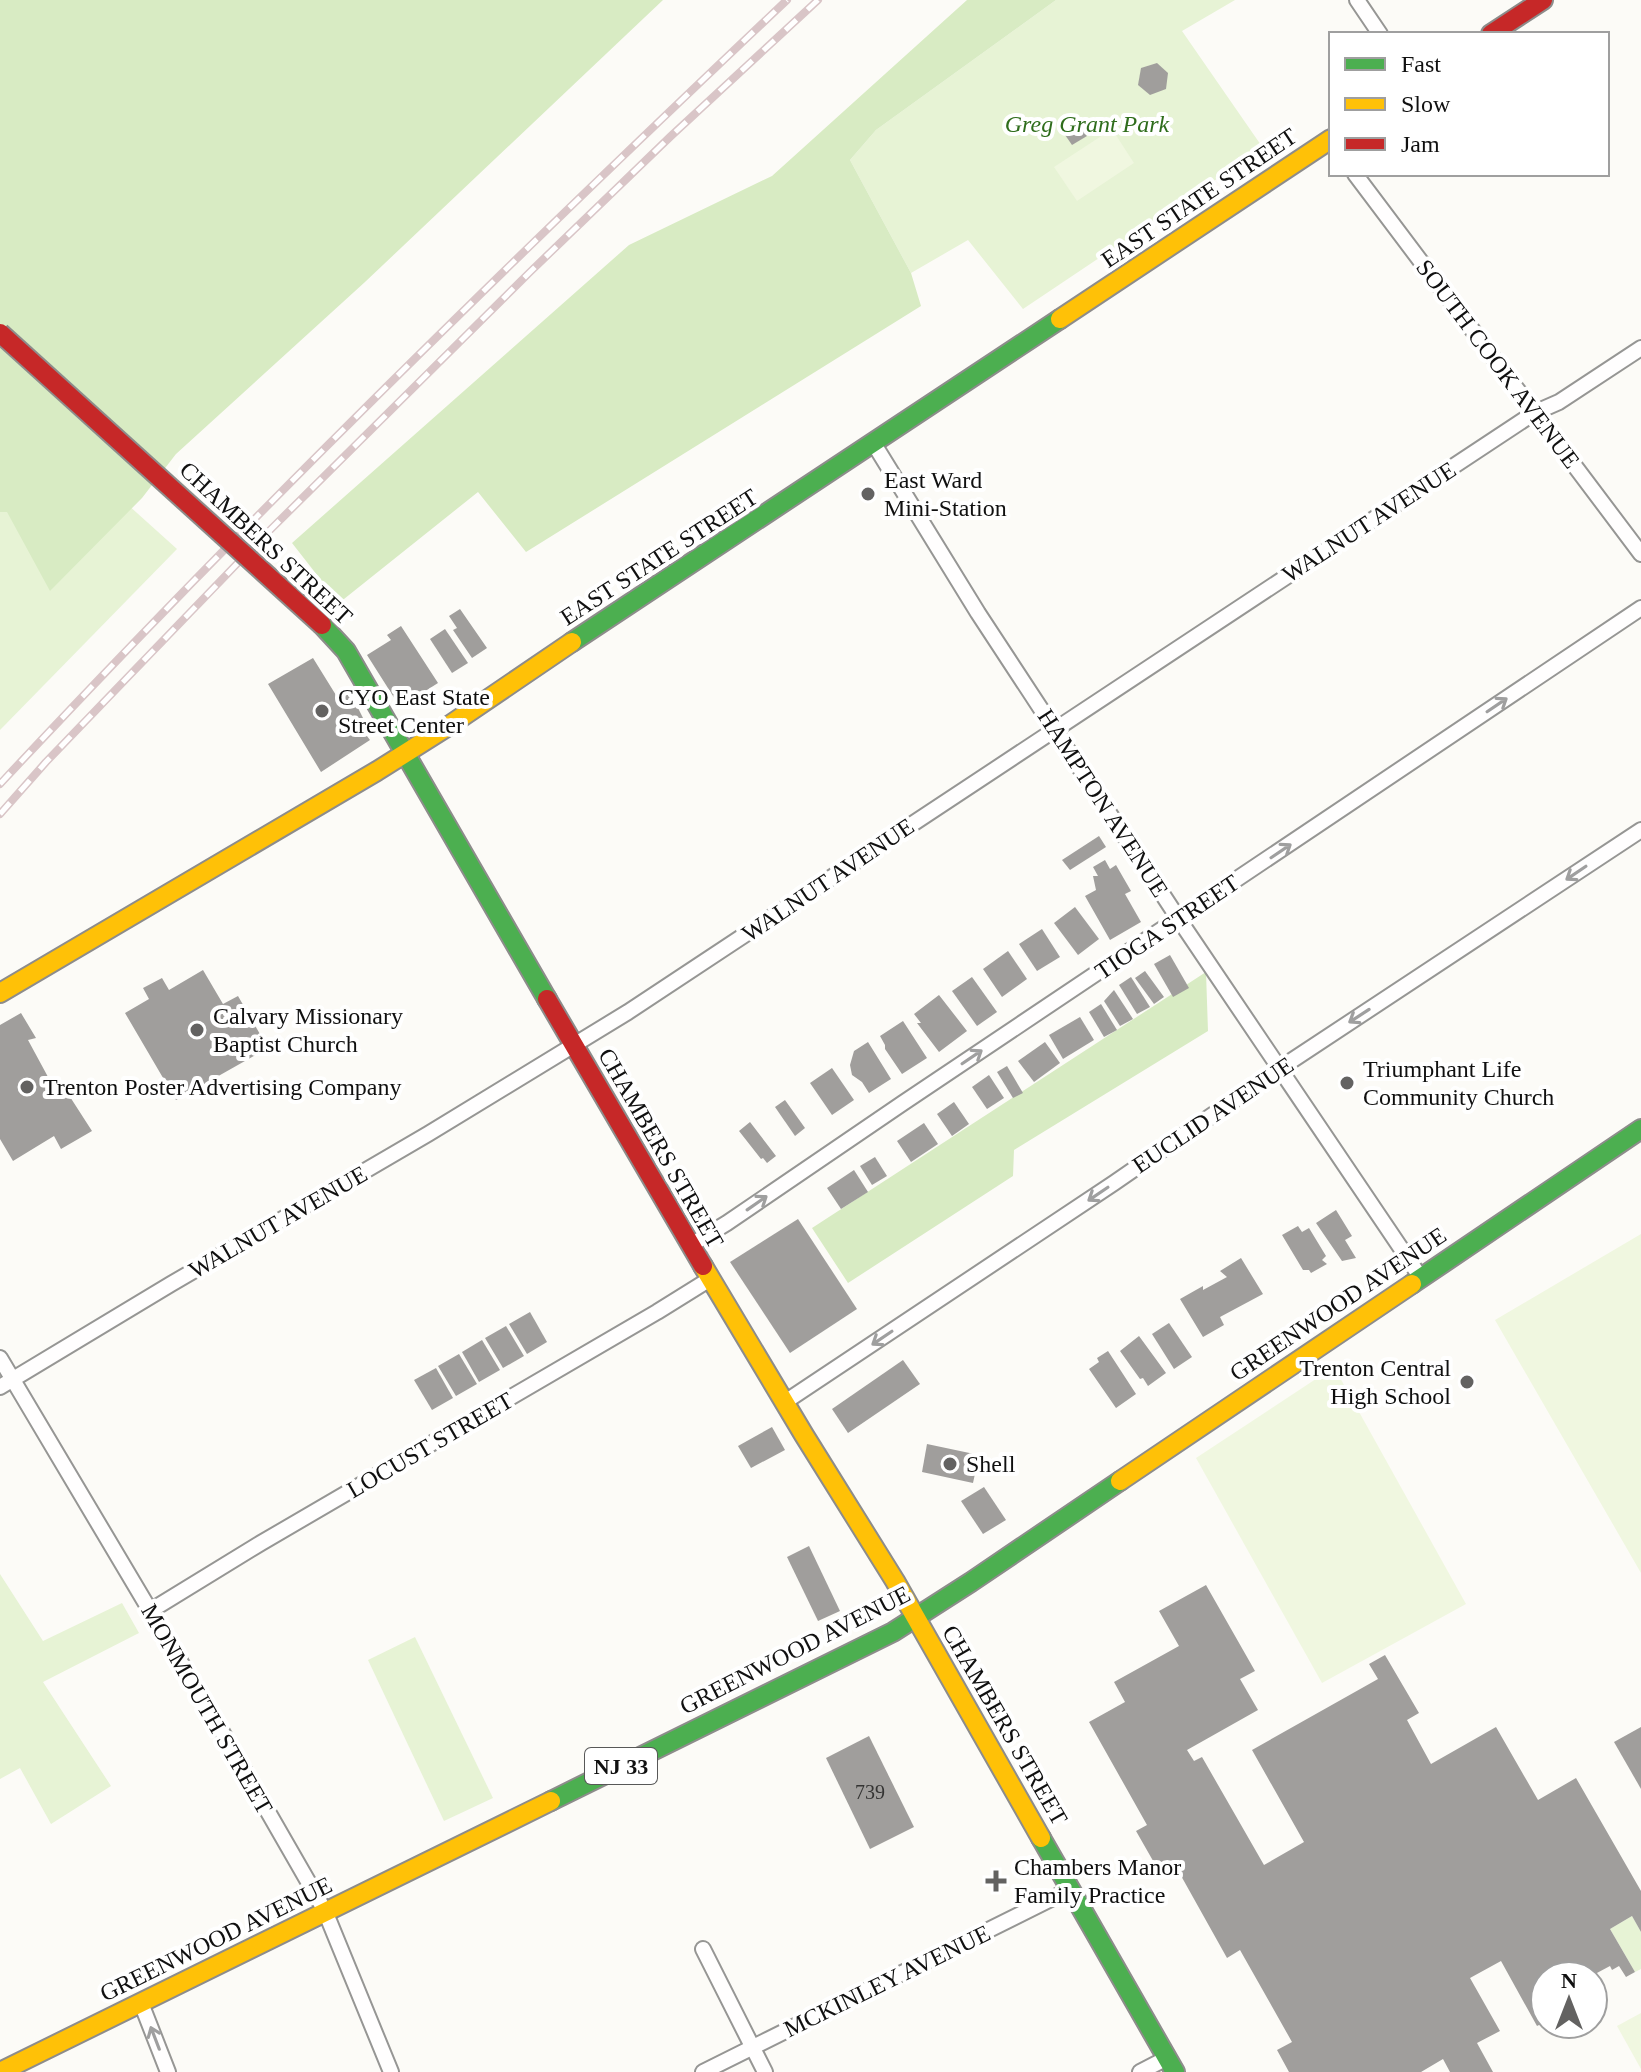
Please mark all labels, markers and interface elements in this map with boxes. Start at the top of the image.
legend [1329,32,1609,176]
text: Fast [1401,51,1441,77]
text: Slow [1401,91,1451,117]
park label: Greg Grant Park [1005,111,1170,137]
street label: EAST STATE STREET [1097,123,1302,273]
text: Jam [1401,131,1440,157]
street label: SOUTH COOK AVENUE [1411,255,1585,473]
street label: CHAMBERS STREET [174,456,358,630]
street label: WALNUT AVENUE [1278,456,1460,588]
place label: East Ward Mini-Station [884,467,1007,521]
street label: EAST STATE STREET [556,483,763,630]
marker: East Ward Mini-Station [859,485,877,503]
place label: CYO East State Street Center [338,684,490,738]
one-way arrow [1485,697,1508,713]
marker: CYO East State Street Center [313,702,331,720]
street label: HAMPTON AVENUE [1033,704,1173,902]
street label: WALNUT AVENUE [737,813,919,947]
one-way arrow [1270,842,1292,859]
one-way arrow [1565,865,1588,881]
street label: TIOGA STREET [1090,869,1244,985]
place label: Calvary Missionary Baptist Church [213,1003,403,1057]
one-way arrow [1349,1008,1371,1025]
marker: Calvary Missionary Baptist Church [188,1021,206,1039]
street label: CHAMBERS STREET [593,1044,729,1253]
one-way arrow [960,1049,983,1065]
street label: EUCLID AVENUE [1128,1052,1298,1178]
place label: Triumphant Life Community Church [1363,1056,1554,1110]
place label: Trenton Poster Advertising Company [43,1074,401,1100]
marker: Triumphant Life Community Church [1338,1074,1356,1092]
marker: Trenton Poster Advertising Company [18,1078,36,1096]
street label: WALNUT AVENUE [184,1160,372,1284]
one-way arrow [1087,1185,1109,1202]
one-way arrow [745,1195,767,1211]
street label: GREENWOOD AVENUE [1225,1222,1451,1386]
one-way arrow [871,1330,893,1347]
place label: Trenton Central High School [1299,1355,1451,1409]
marker: Trenton Central High School [1458,1373,1476,1391]
street label: LOCUST STREET [343,1387,518,1503]
place label: Shell [966,1451,1016,1477]
marker: Shell [941,1455,959,1473]
street label: GREENWOOD AVENUE [676,1581,914,1719]
street label: MONMOUTH STREET [136,1599,278,1819]
street label: CHAMBERS STREET [937,1621,1073,1830]
road number: NJ 33 [585,1748,657,1784]
house number: 739 [855,1781,885,1803]
place label: Chambers Manor Family Practice [1014,1854,1181,1908]
marker: Chambers Manor Family Practice [985,1870,1007,1892]
street label: GREENWOOD AVENUE [96,1871,336,2007]
street label: MCKINLEY AVENUE [780,1920,994,2042]
north arrow [1529,1960,1609,2040]
text: N [1561,1968,1577,1993]
one-way arrow [147,2026,161,2051]

